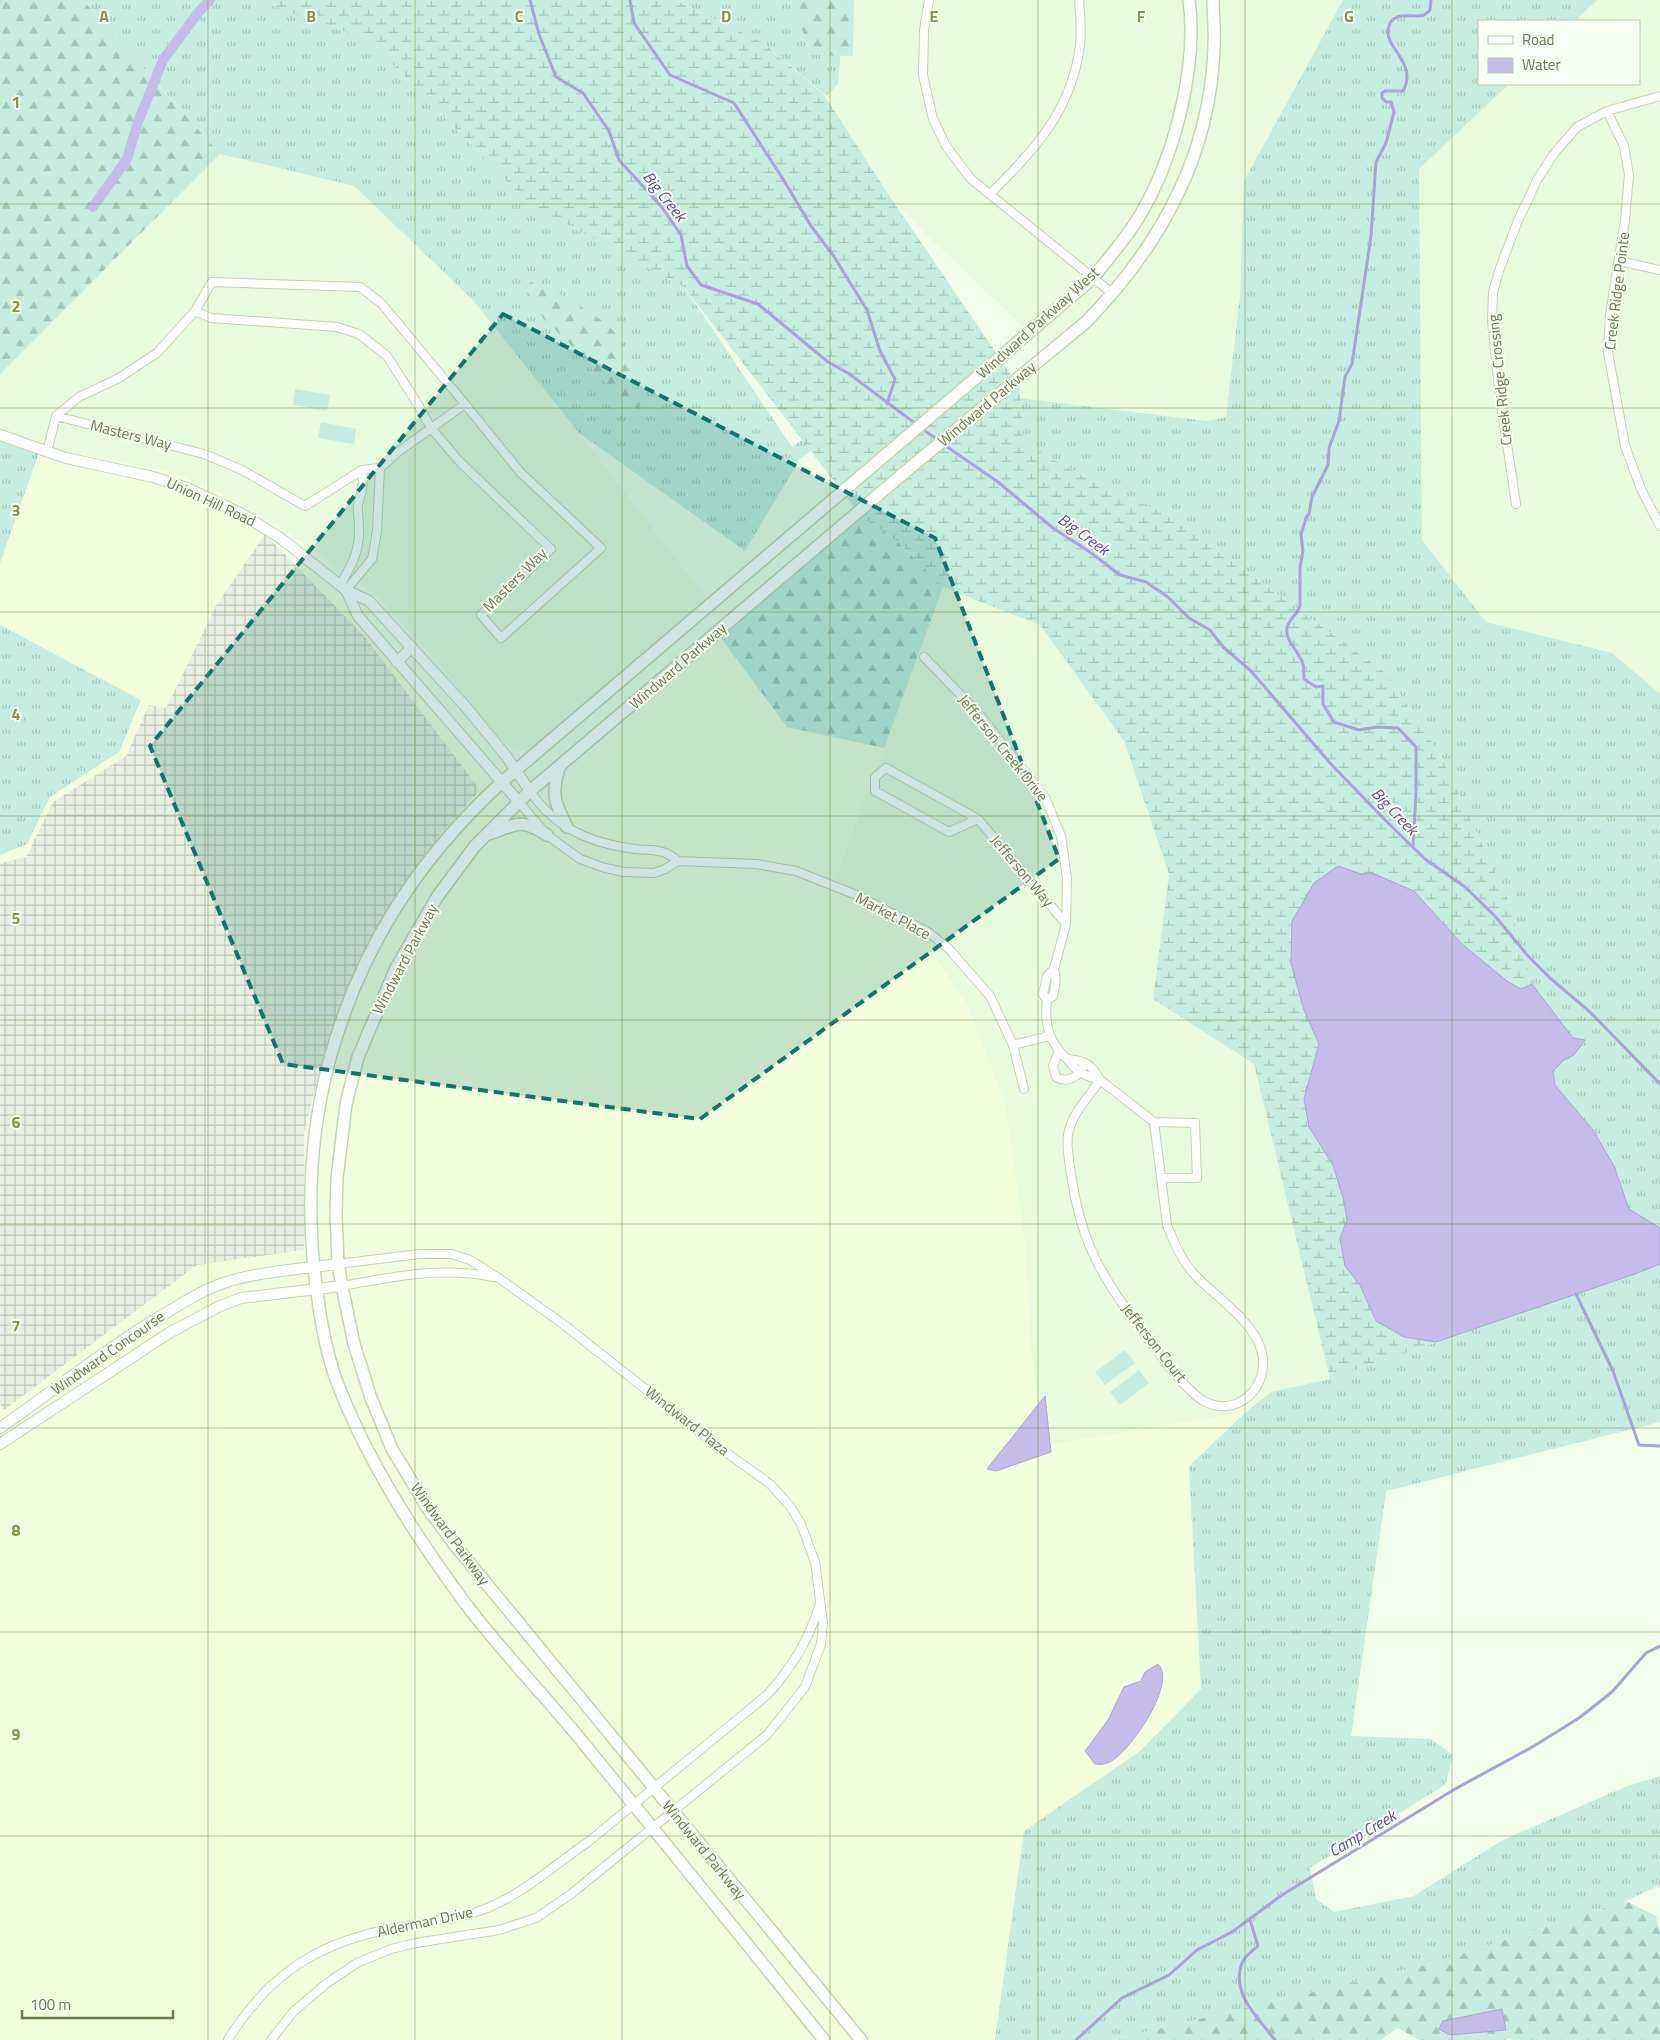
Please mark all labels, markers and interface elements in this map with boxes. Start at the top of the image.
text: A [99,4,109,28]
text: B [306,4,316,28]
text: C [515,4,524,28]
text: D [721,4,731,28]
text: E [930,4,939,28]
text: F [1137,4,1146,28]
text: G [1344,4,1354,28]
legend [1478,20,1640,85]
text: Road [1522,28,1554,51]
text: Water [1522,53,1561,76]
text: 1 [12,90,20,114]
water label: Big Creek [637,166,694,228]
street label: Creek Ridge Pointe [1598,231,1635,351]
street label: Windward Parkway West [971,261,1105,384]
text: 2 [12,294,20,318]
street label: Creek Ridge Crossing [1481,313,1518,447]
street label: Windward Parkway [932,355,1041,452]
street label: Masters Way [88,413,174,456]
street label: Union Hill Road [163,471,260,532]
text: 3 [12,498,20,522]
water label: Big Creek [1053,507,1116,562]
street label: Masters Way [477,542,552,617]
street label: Windward Parkway [624,617,731,714]
street label: Jefferson Creek Drive [953,689,1054,806]
text: 4 [12,702,21,726]
water label: Big Creek [1366,782,1425,842]
street label: Jefferson Way [985,829,1060,912]
street label: Market Place [852,886,935,945]
street label: Windward Parkway [366,899,443,1018]
text: 5 [12,906,21,930]
text: 6 [12,1110,21,1134]
street label: Jefferson Court [1116,1298,1193,1388]
street label: Windward Concourse [46,1305,169,1400]
text: 7 [12,1314,20,1338]
street label: Windward Plaza [640,1380,735,1461]
street label: Windward Parkway [405,1477,496,1590]
text: 8 [12,1518,21,1542]
text: 9 [12,1722,21,1746]
street label: Windward Parkway [657,1795,752,1904]
water label: Camp Creek [1324,1803,1402,1863]
street label: Alderman Drive [375,1900,475,1943]
scale bar [22,1988,174,2020]
text: 100 m [30,1993,71,2016]

